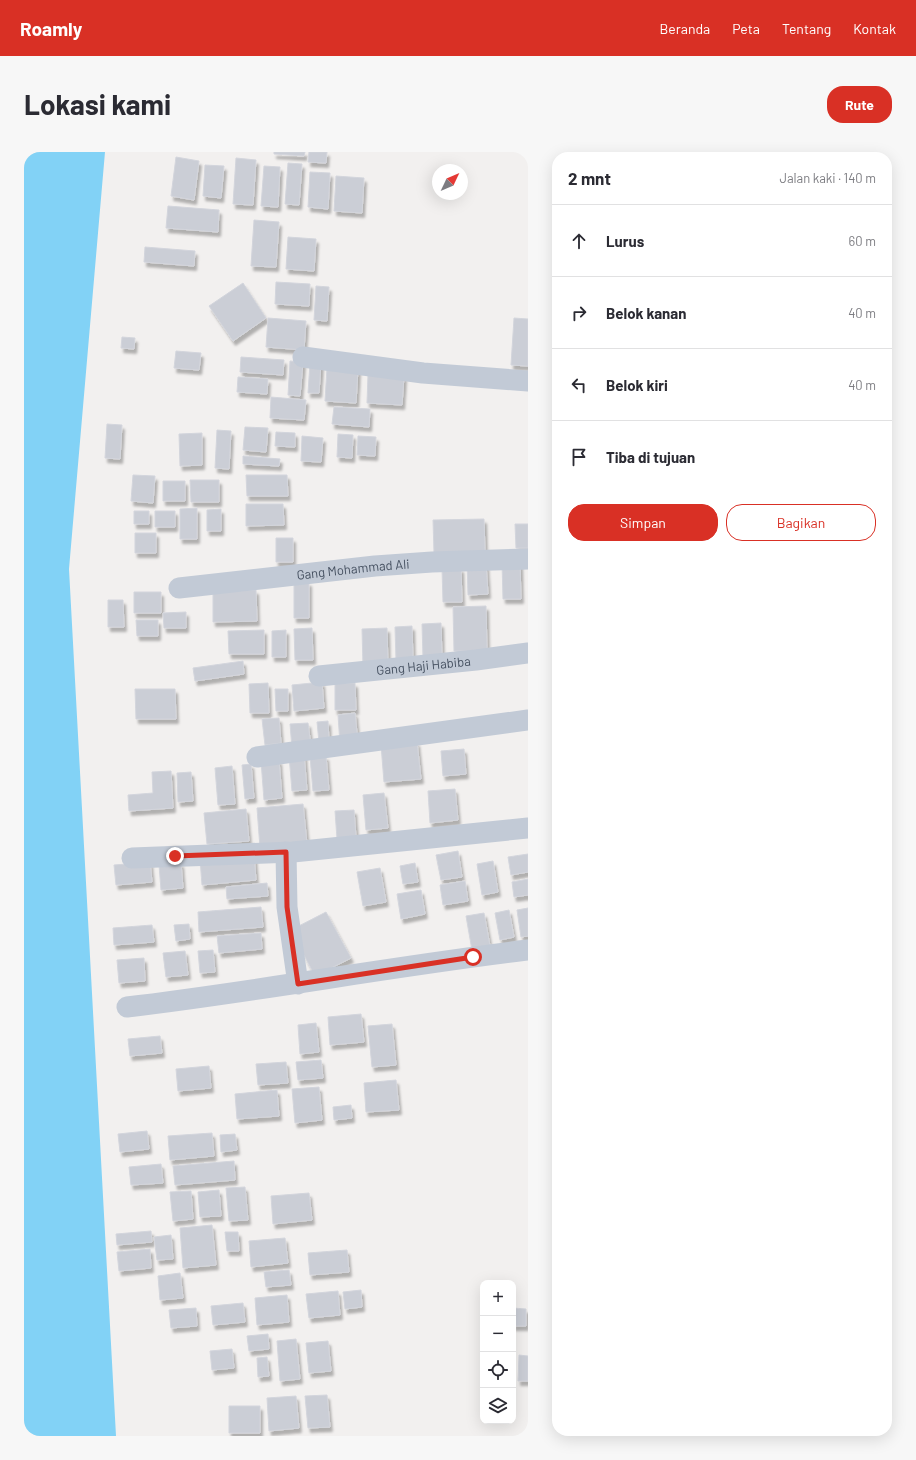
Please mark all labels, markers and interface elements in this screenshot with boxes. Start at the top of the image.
text: Roamly [20,17,82,40]
text: Beranda [660,20,710,37]
text: Peta [732,20,760,37]
text: Tentang [782,20,831,37]
text: Kontak [853,20,896,37]
button: Rute [827,86,892,123]
text: Lokasi kami [24,87,171,121]
north arrow [432,164,468,200]
text: 2 mnt [568,168,611,188]
text: Jalan kaki · 140 m [779,170,876,186]
icon: ahead [568,230,590,252]
text: Lurus [606,232,644,250]
text: 60 m [849,233,876,249]
icon: right [568,302,590,324]
text: Belok kanan [606,304,686,322]
text: 40 m [848,305,876,321]
icon: left [568,374,590,396]
text: Belok kiri [606,376,668,394]
text: 40 m [848,377,876,393]
icon: arrive [568,446,590,468]
text: Tiba di tujuan [606,448,695,466]
button: Simpan [568,504,718,541]
button: Bagikan [726,504,876,541]
street label: Gang Mohammad Ali [296,556,410,583]
street label: Gang Haji Habiba [375,653,471,678]
route end [166,847,184,865]
route start [464,948,482,966]
map controls [480,1280,516,1424]
button: + [480,1280,516,1316]
button: − [480,1316,516,1352]
button: locate [480,1352,516,1388]
button: layers [480,1388,516,1424]

